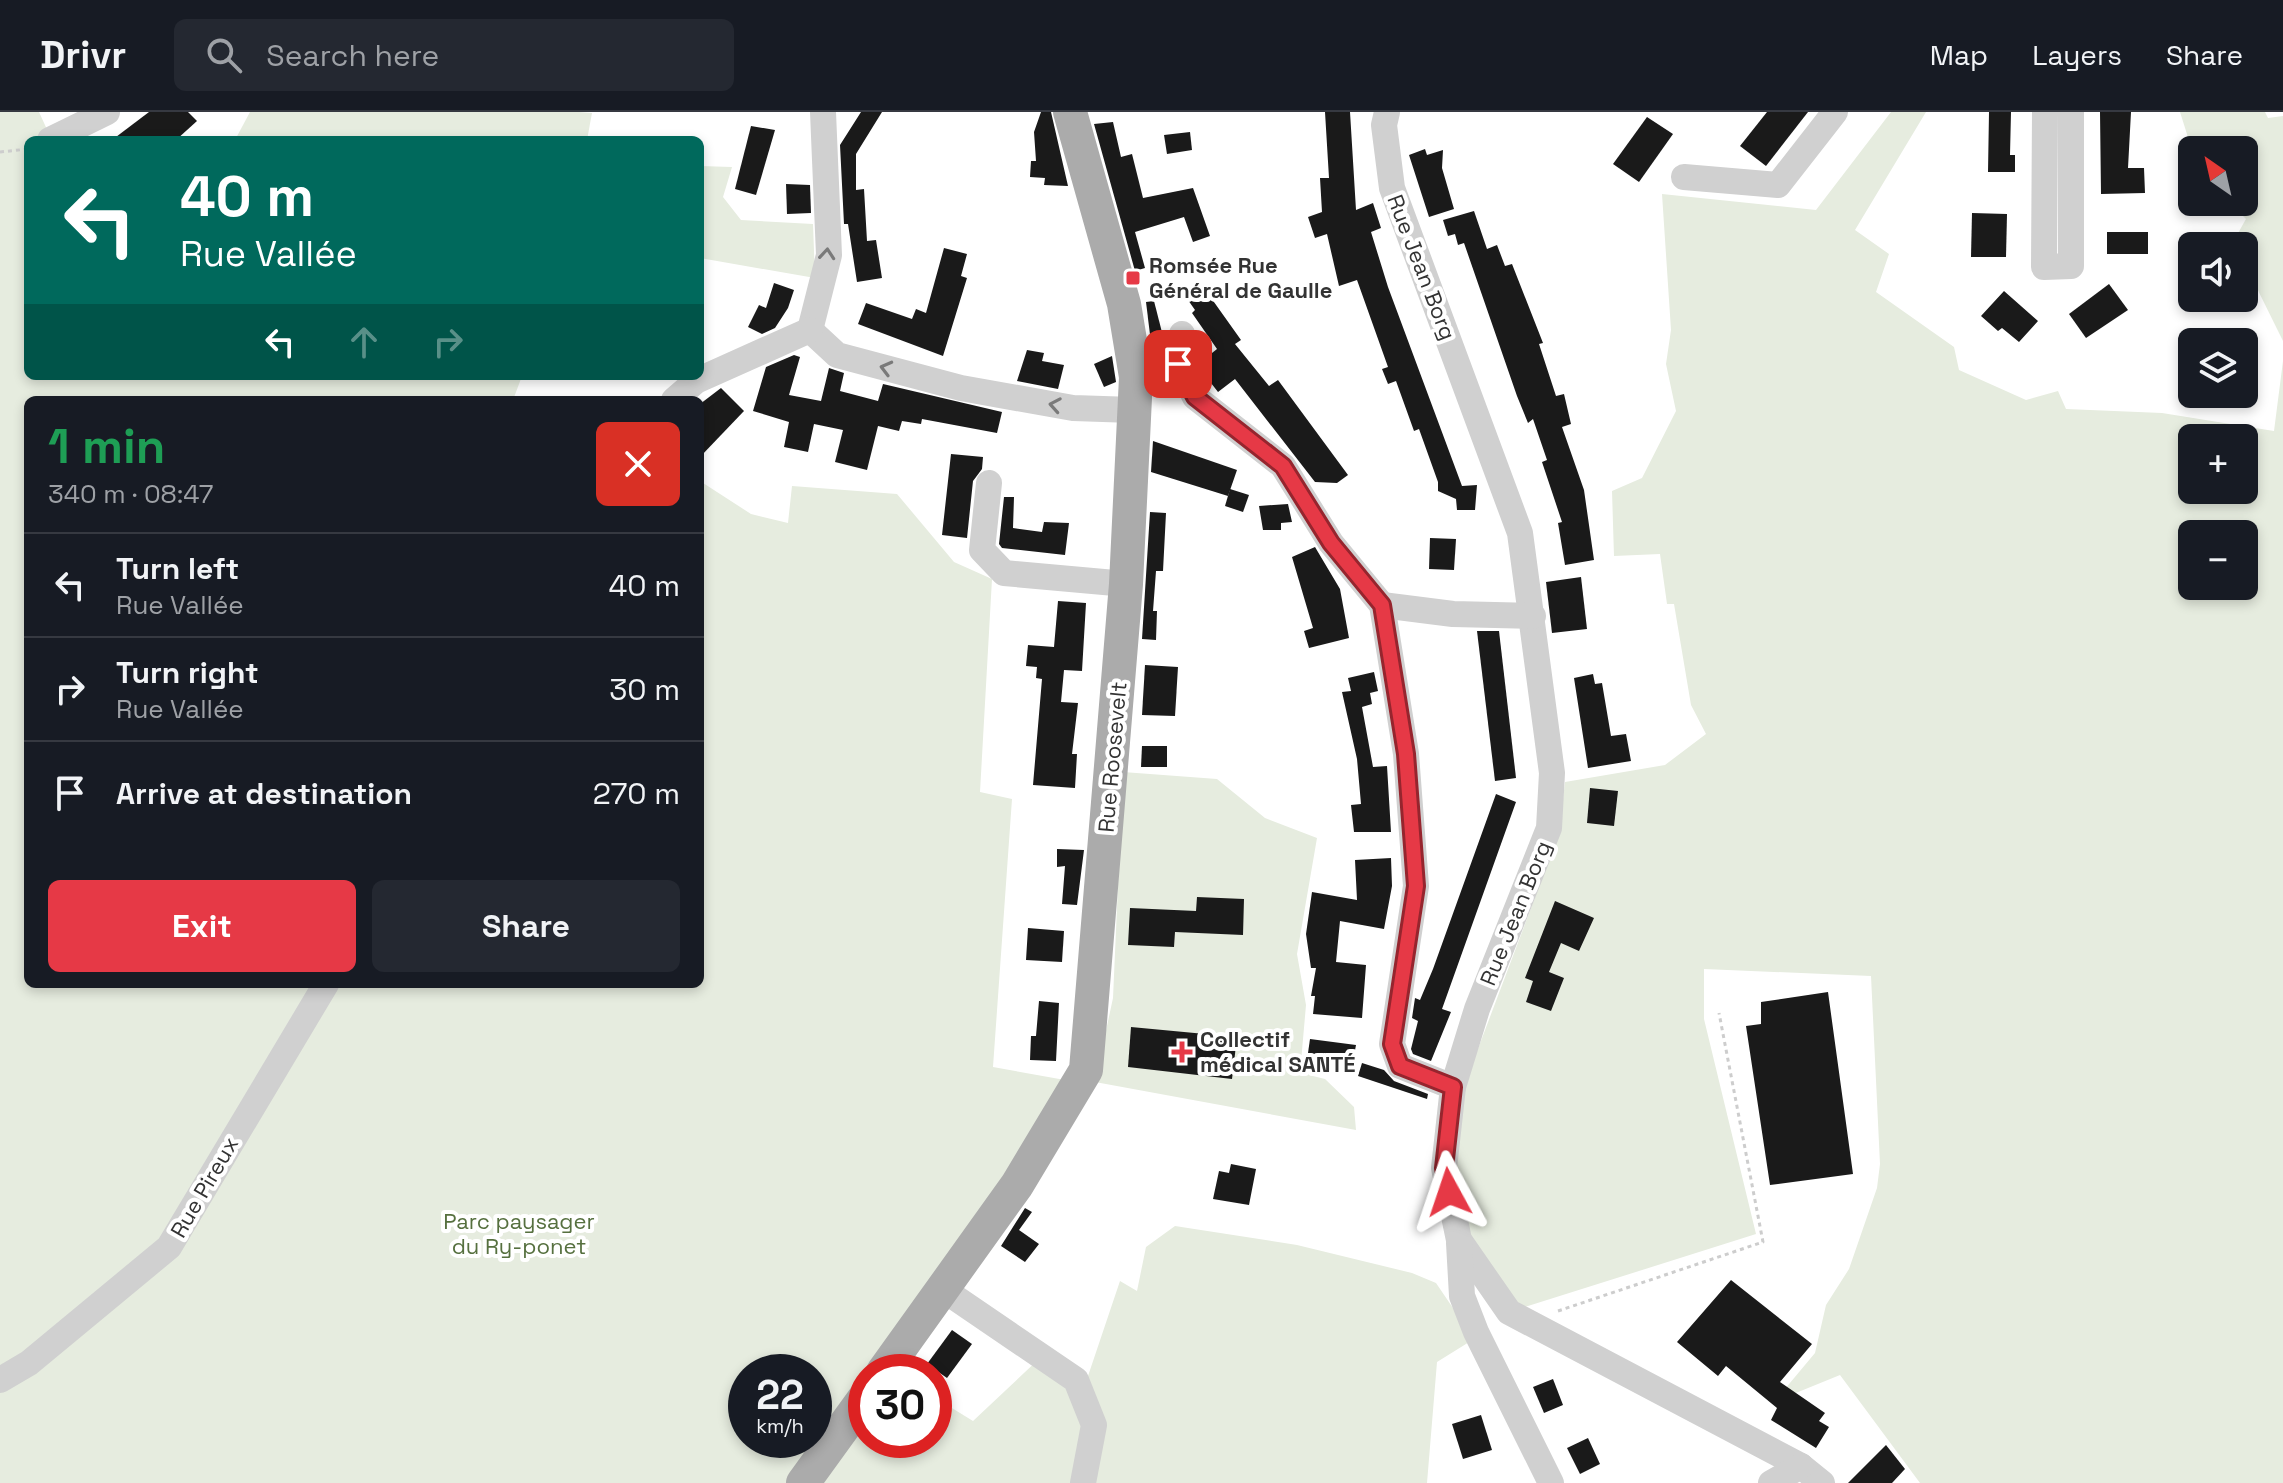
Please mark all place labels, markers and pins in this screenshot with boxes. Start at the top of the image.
place label: Romsée Rue Général de Gaulle [1149,251,1332,304]
marker: Romsée Rue Général de Gaulle [1124,269,1142,287]
pin [1144,330,1212,398]
place label: Collectif médical SANTÉ [1200,1025,1356,1078]
marker: Collectif médical SANTÉ [1171,1041,1193,1063]

